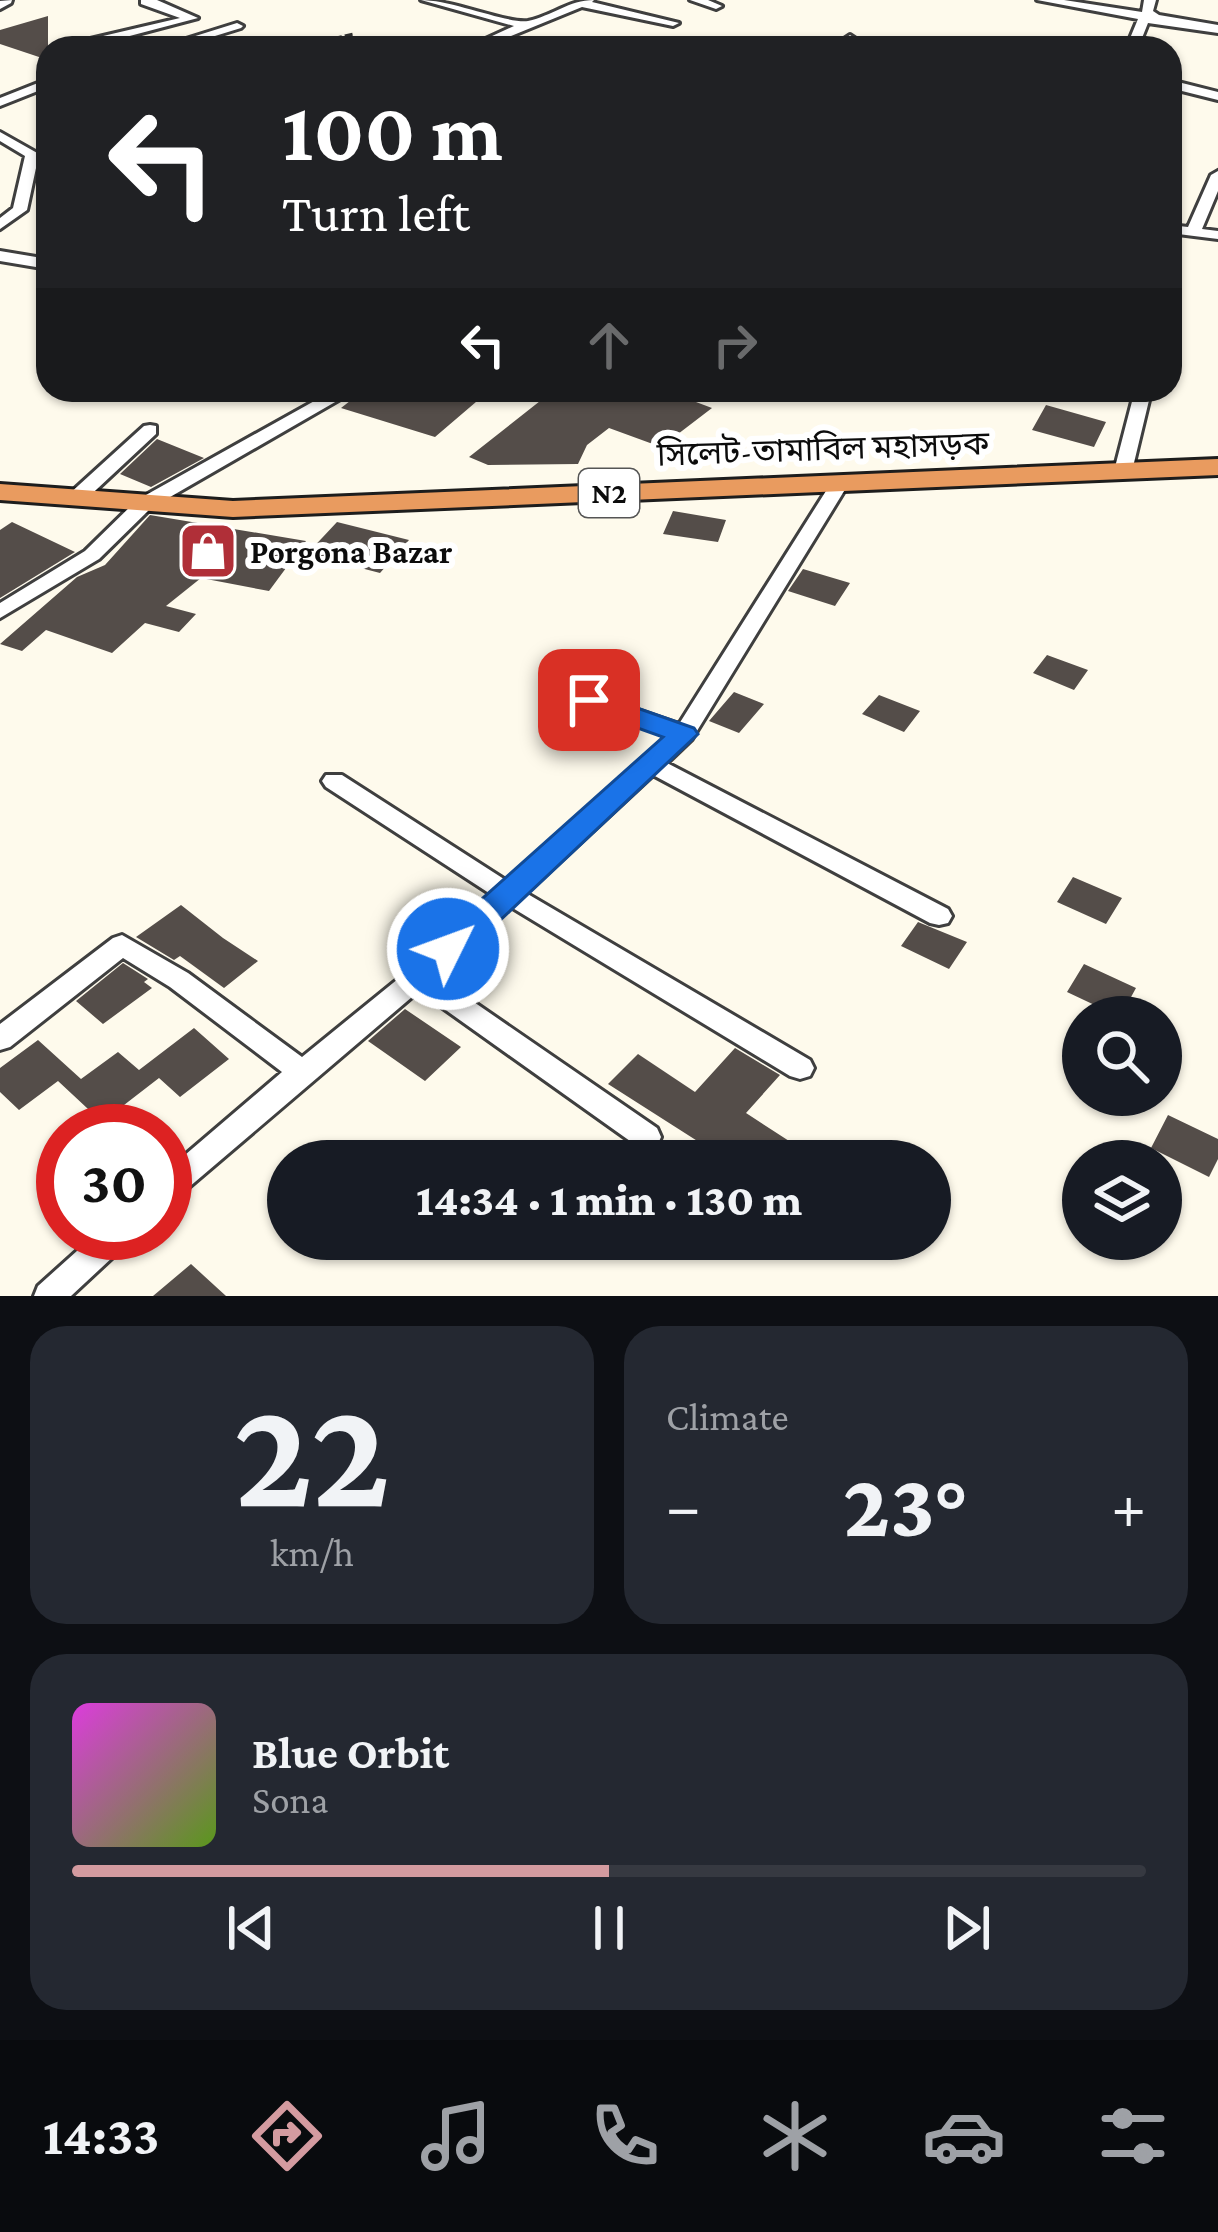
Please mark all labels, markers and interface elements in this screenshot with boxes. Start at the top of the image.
icon: left [84,84,240,240]
text: 100 m [282,85,503,178]
text: Turn left [282,183,470,243]
icon: left [450,312,516,378]
icon: ahead [576,312,642,378]
icon: right [702,312,768,378]
street label: সিলেট-তামাবিল মহাসড়ক [655,423,990,473]
road number: N2 [579,469,639,517]
shop icon: Porgona Bazar [177,520,239,582]
place label: Porgona Bazar [250,533,452,570]
pin [538,649,640,751]
icon: arrive [556,667,622,733]
position arrow [385,886,511,1012]
map controls [1062,996,1182,1260]
button: search [1062,996,1182,1116]
speed limit sign: 30 [36,1104,192,1260]
button: layers [1062,1140,1182,1260]
text: 14:34 · 1 min · 130 m [416,1175,802,1225]
text: 22 [234,1366,390,1540]
text: Climate [666,1395,789,1438]
text: 23° [843,1455,969,1555]
text: − [666,1469,701,1542]
text: + [1111,1469,1146,1542]
text: km/h [270,1531,354,1574]
text: Blue Orbit [252,1728,449,1778]
text: Sona [252,1778,329,1821]
icon: previous [218,1895,284,1961]
icon: pause [576,1895,642,1961]
icon: next [934,1895,1000,1961]
icon: directions [245,2094,329,2178]
icon: music [414,2094,498,2178]
icon: phone [583,2094,667,2178]
icon: climate [753,2094,837,2178]
icon: car [922,2094,1006,2178]
icon: filters [1091,2094,1175,2178]
text: 14:33 [43,2106,159,2166]

